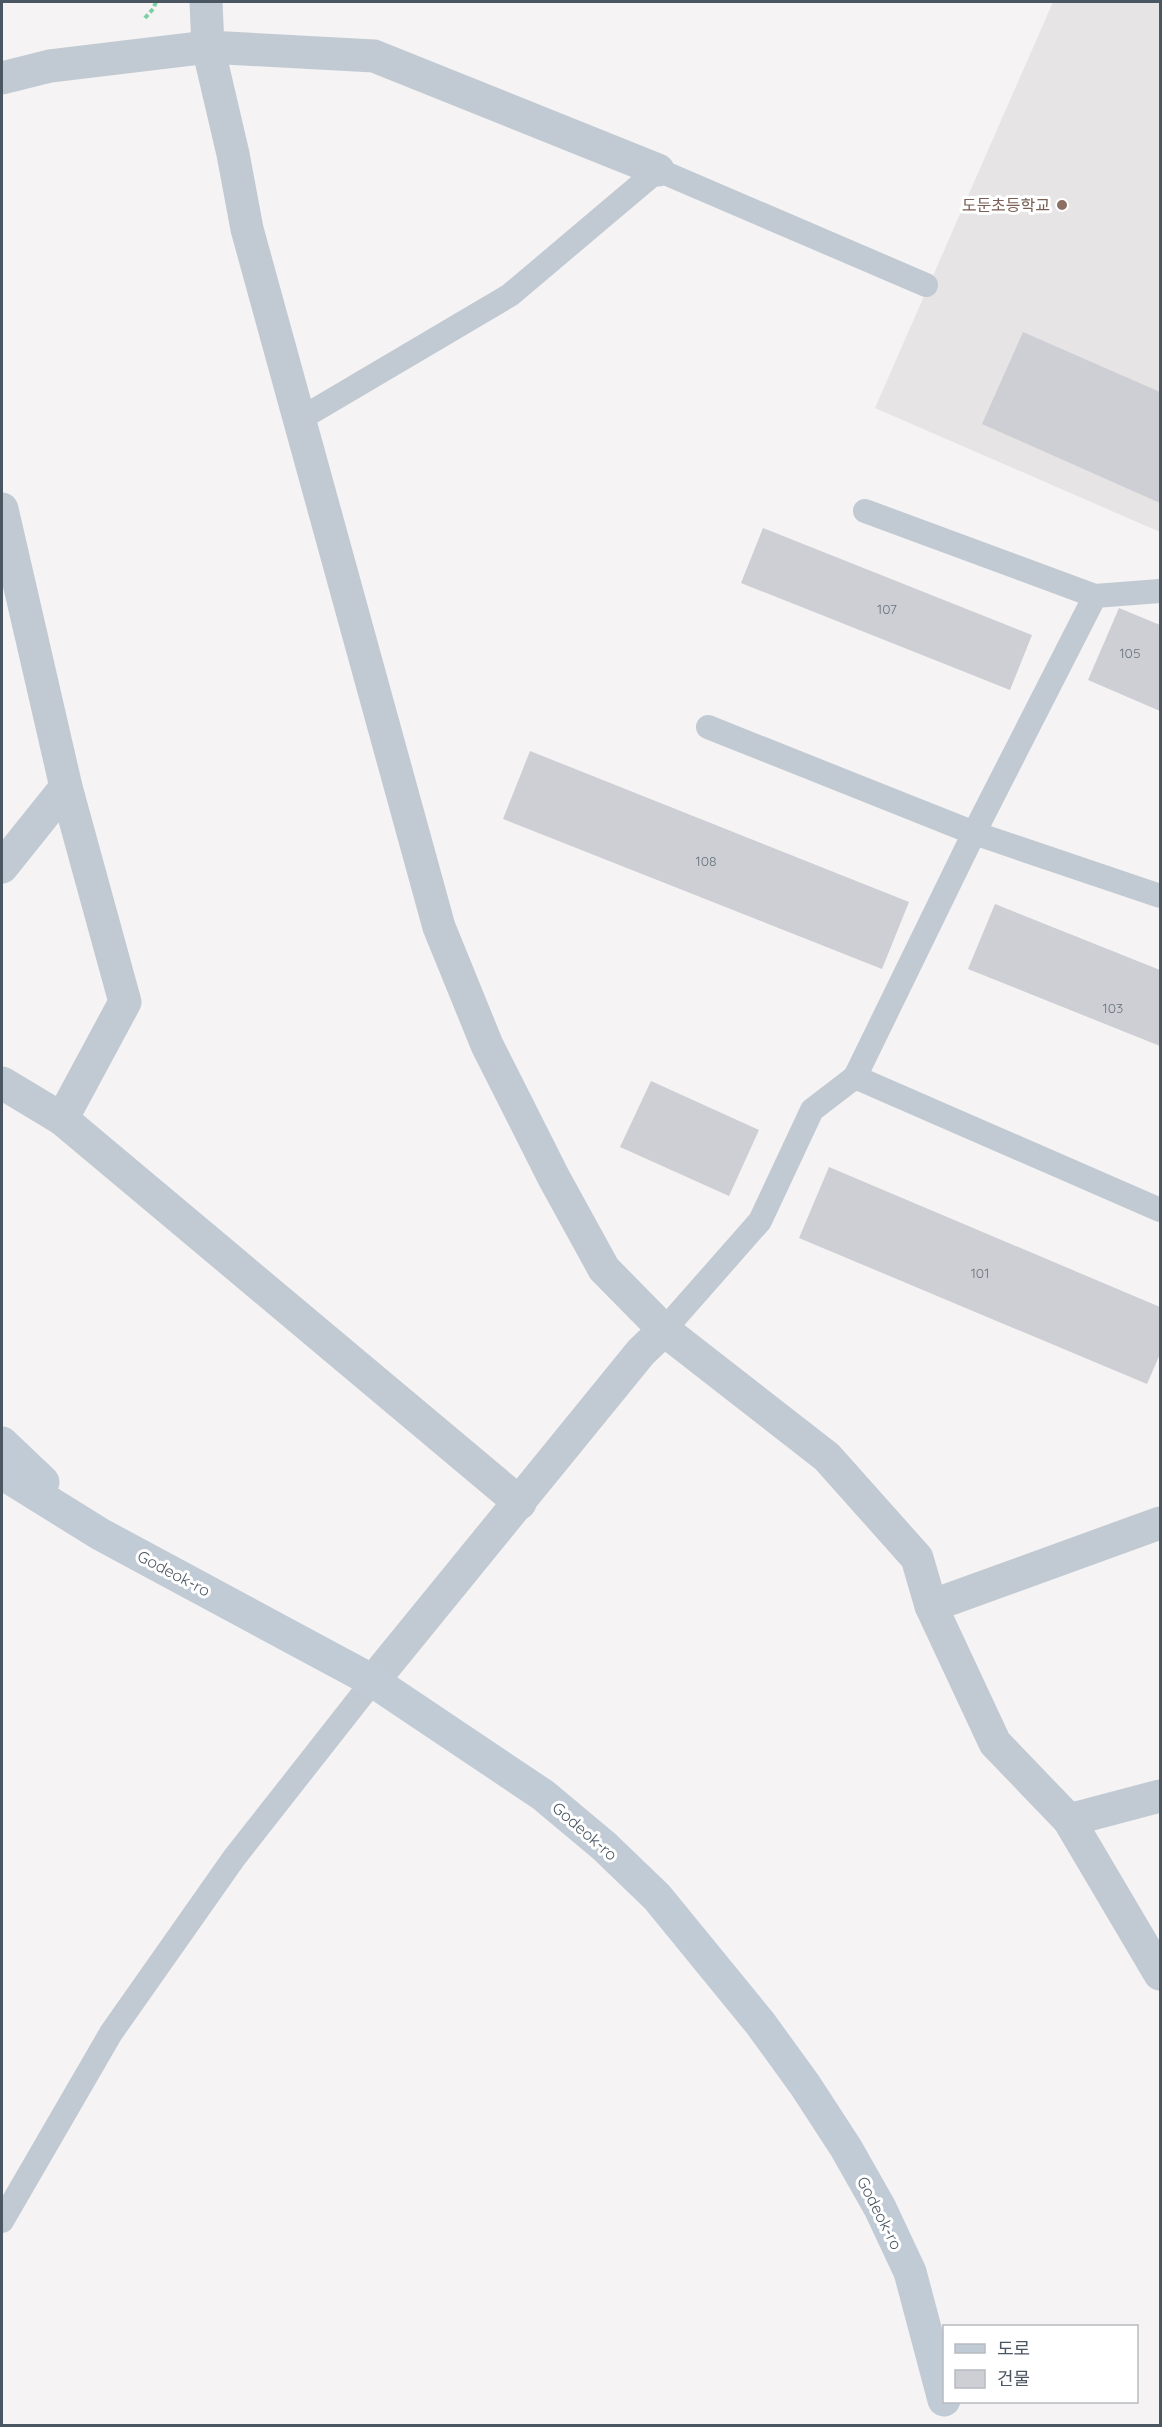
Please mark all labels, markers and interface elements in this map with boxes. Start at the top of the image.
place label: 도둔초등학교 [962,195,1050,215]
marker: 도둔초등학교 [1055,198,1069,212]
house number: 107 [877,600,897,618]
house number: 105 [1119,644,1141,662]
house number: 108 [695,852,717,870]
house number: 103 [1103,999,1123,1017]
house number: 101 [971,1264,989,1282]
street label: Godeok-ro [134,1546,214,1600]
street label: Godeok-ro [548,1797,622,1865]
street label: Godeok-ro [853,2173,907,2253]
legend [943,2325,1138,2403]
text: 도로 [997,2337,1030,2360]
text: 건물 [997,2367,1030,2390]

